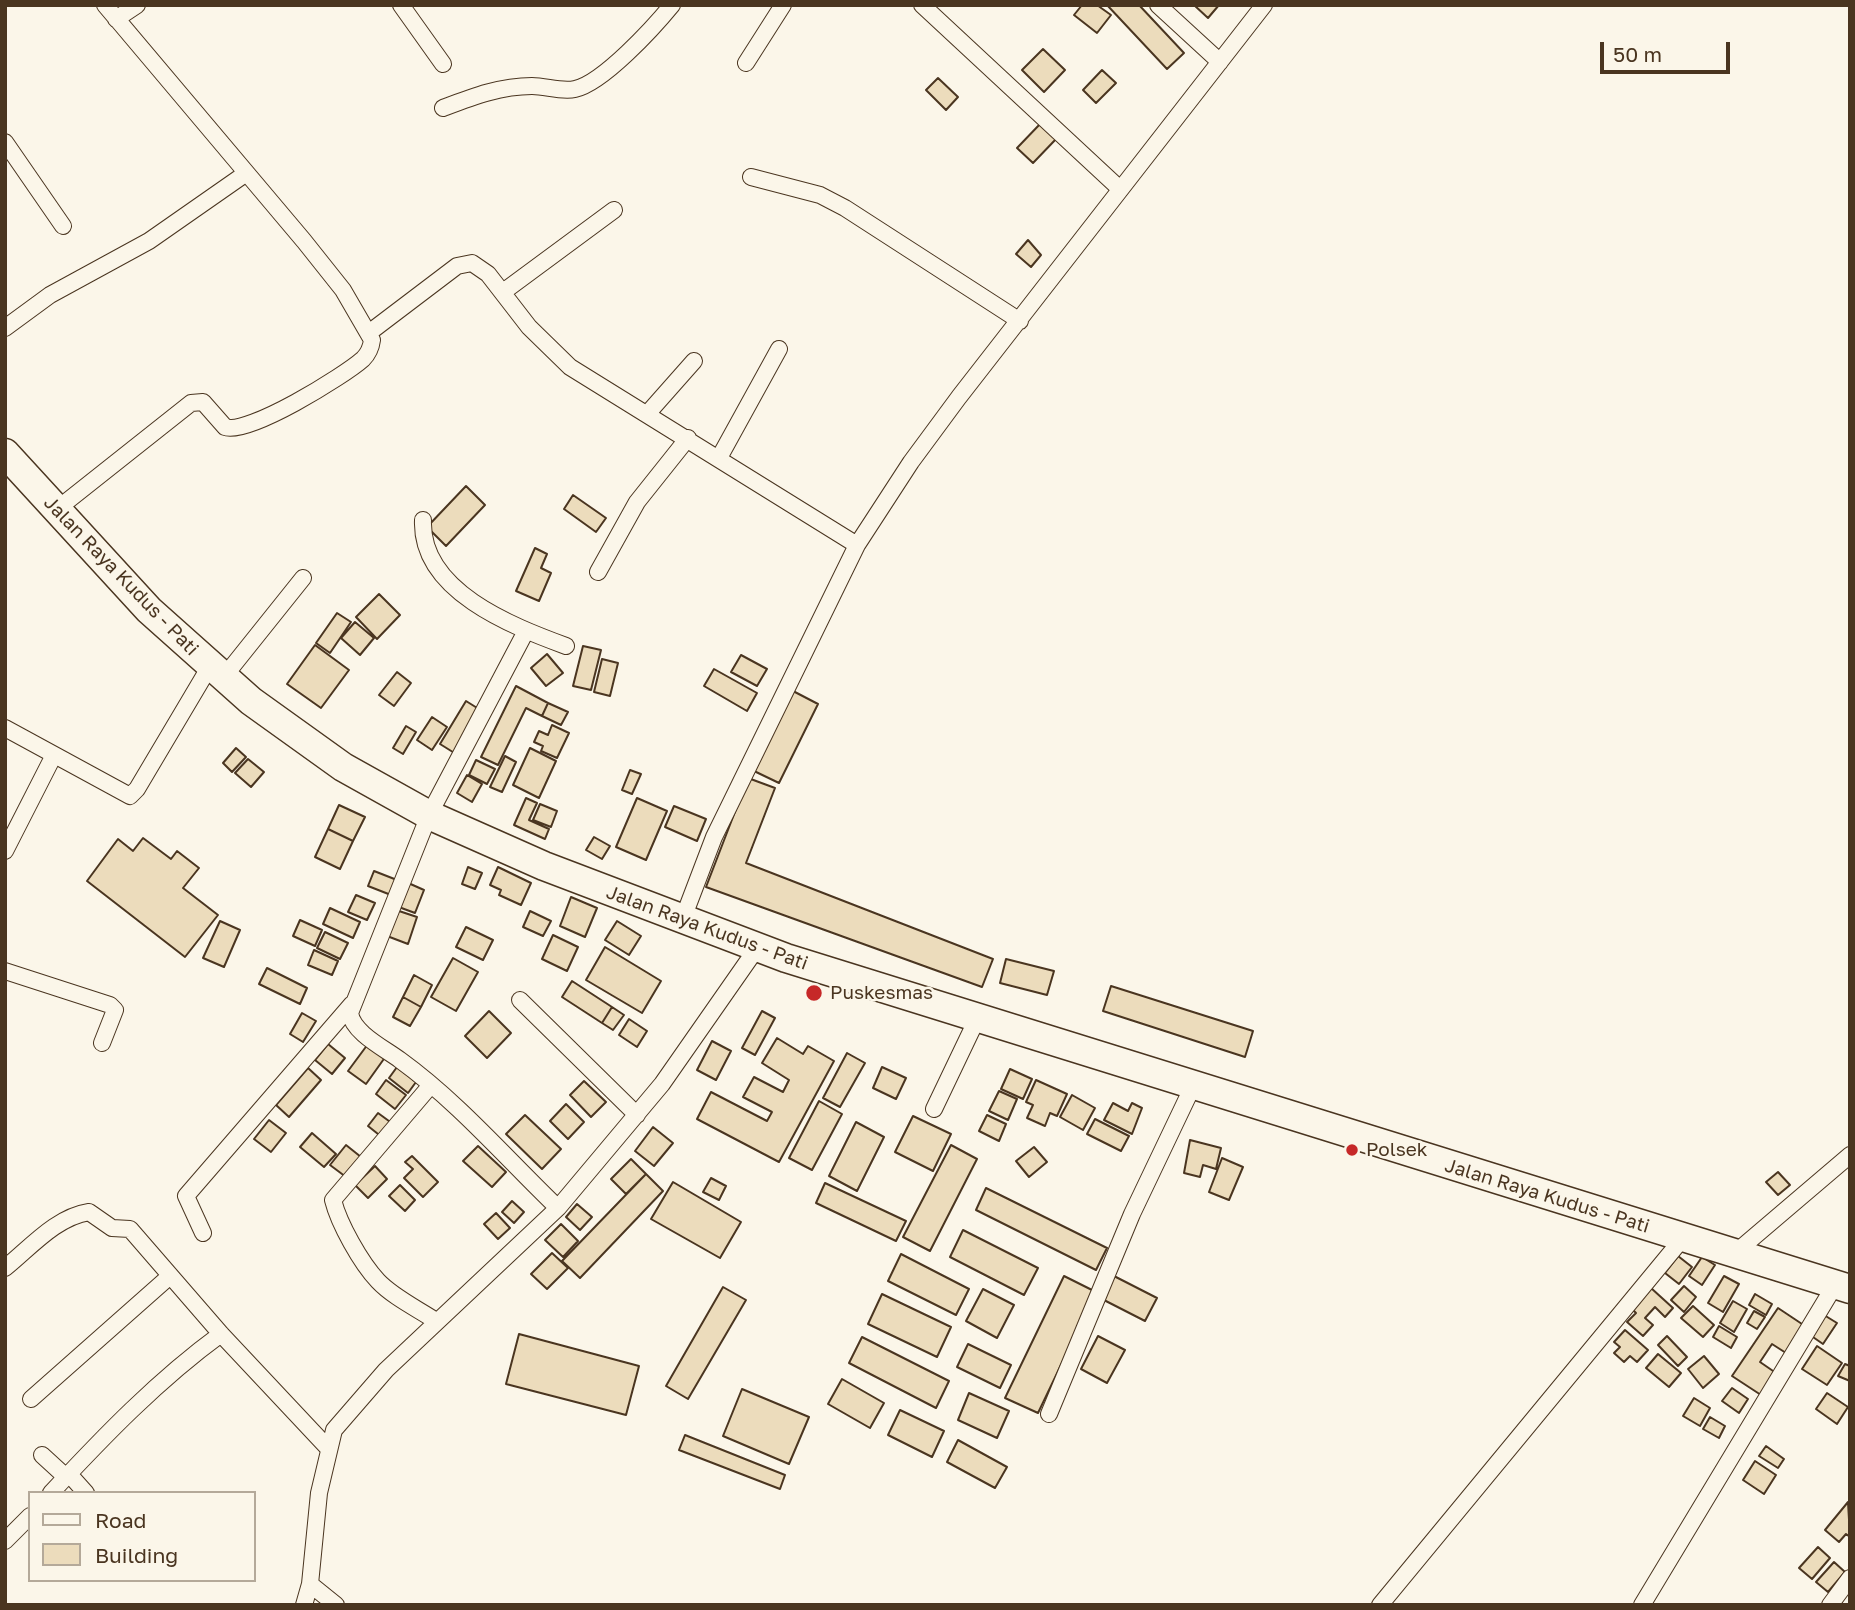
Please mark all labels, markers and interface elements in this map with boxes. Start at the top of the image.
scale bar [1603,28,1732,72]
text: 50 m [1613,41,1662,67]
street label: Jalan Raya Kudus - Pati [39,492,203,660]
street label: Jalan Raya Kudus - Pati [603,881,811,975]
place label: Puskesmas [830,982,933,1004]
marker: Puskesmas [804,983,824,1003]
place label: Polsek [1366,1139,1428,1161]
marker: Polsek [1344,1142,1360,1158]
street label: Jalan Raya Kudus - Pati [1442,1154,1652,1238]
legend [28,1491,256,1582]
text: Road [95,1507,146,1533]
text: Building [95,1542,178,1568]

